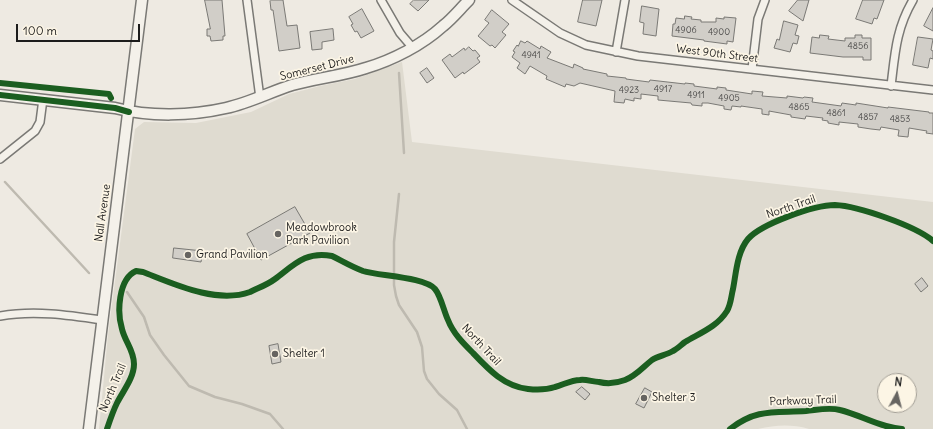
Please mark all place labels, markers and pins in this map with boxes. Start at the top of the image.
place label: Meadowbrook Park Pavilion [286,221,357,247]
marker: Meadowbrook Park Pavilion [273,229,283,239]
place label: Grand Pavilion [196,248,268,262]
marker: Grand Pavilion [183,250,193,260]
place label: Shelter 1 [283,347,325,361]
marker: Shelter 1 [270,349,280,359]
place label: Shelter 3 [652,391,696,405]
marker: Shelter 3 [639,393,649,403]

